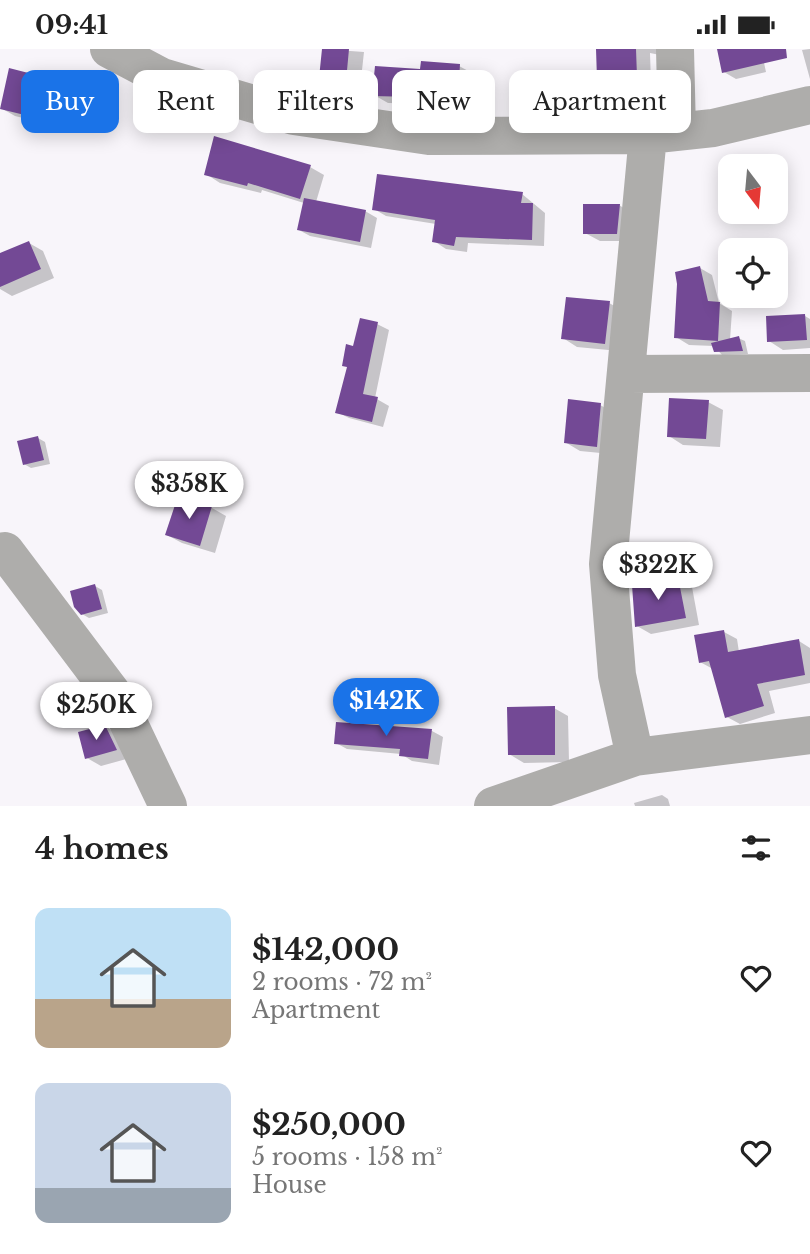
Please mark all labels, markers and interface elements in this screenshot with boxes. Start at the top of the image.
text: 09:41 [35,9,108,41]
chip: Buy [21,70,119,133]
chip: Rent [133,70,239,133]
chip: Filters [253,70,378,133]
chip: New [392,70,495,133]
chip: Apartment [509,70,691,133]
north arrow [718,154,788,224]
map controls [718,154,788,308]
button: locate [718,238,788,308]
pin: $358K [140,461,238,521]
text: $358K [151,470,227,498]
pin: $322K [609,543,707,602]
text: $322K [619,551,697,579]
pin: $142K [337,679,435,738]
pin: $250K [47,683,145,742]
text: $142K [349,687,423,715]
text: $250K [56,691,136,719]
icon: filters [737,829,775,867]
text: 4 homes [35,830,169,867]
text: $142,000 [252,931,399,968]
icon: home [91,936,175,1020]
icon: heart [737,959,775,997]
text: 2 rooms · 72 m² [252,968,432,996]
text: Apartment [252,996,380,1024]
text: $250,000 [252,1106,406,1143]
icon: home [91,1111,175,1195]
icon: heart [737,1134,775,1172]
text: 5 rooms · 158 m² [252,1143,442,1171]
text: House [252,1171,327,1199]

